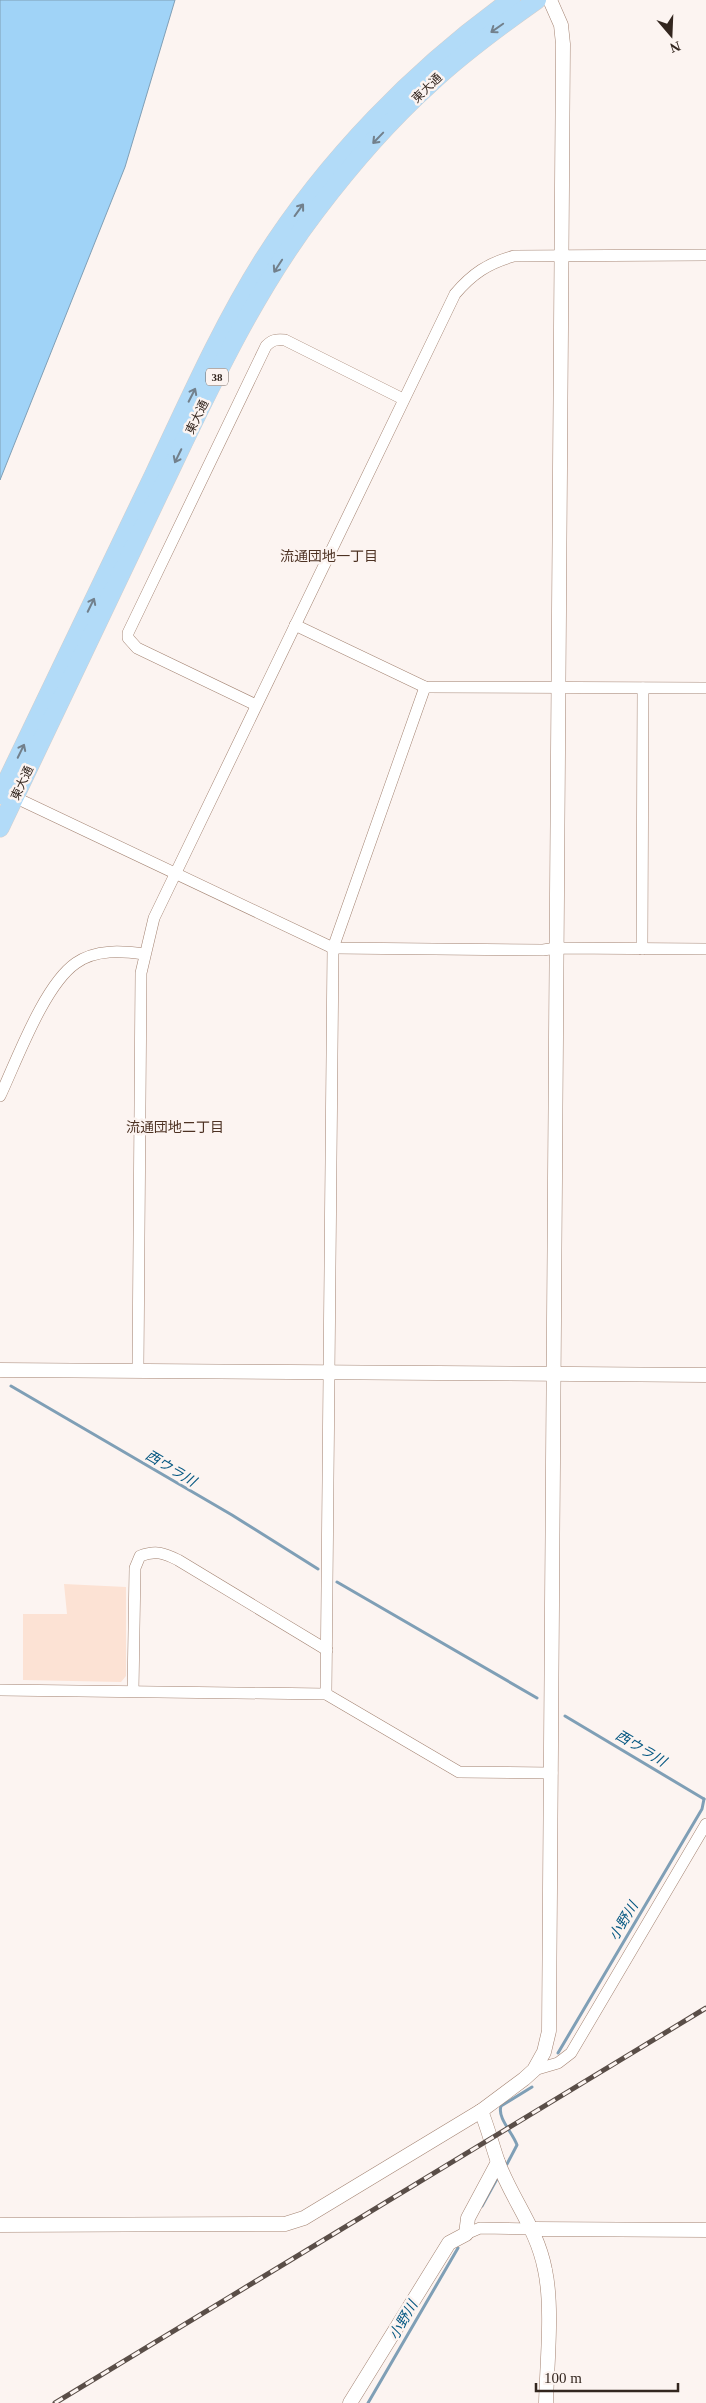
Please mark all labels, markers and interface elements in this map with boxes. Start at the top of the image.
north arrow [646,10,696,60]
one-way arrow [490,23,504,33]
text: N [668,38,682,56]
street label: 東大通 [409,70,445,106]
one-way arrow [371,132,384,144]
one-way arrow [294,203,304,217]
one-way arrow [273,259,283,273]
road number: 38 [206,368,228,386]
one-way arrow [188,388,197,403]
street label: 東大通 [183,398,211,436]
one-way arrow [172,448,182,463]
district label: 流通団地一丁目 [280,549,378,564]
one-way arrow [87,598,96,613]
one-way arrow [17,744,26,759]
street label: 東大通 [8,764,36,802]
district label: 流通団地二丁目 [126,1120,224,1135]
water label: 西ウラ川 [143,1448,200,1490]
water label: 西ウラ川 [613,1728,670,1770]
water label: 小野川 [606,1898,642,1943]
water label: 小野川 [386,2297,421,2342]
scale bar [536,2360,678,2392]
text: 100 m [544,2370,582,2386]

